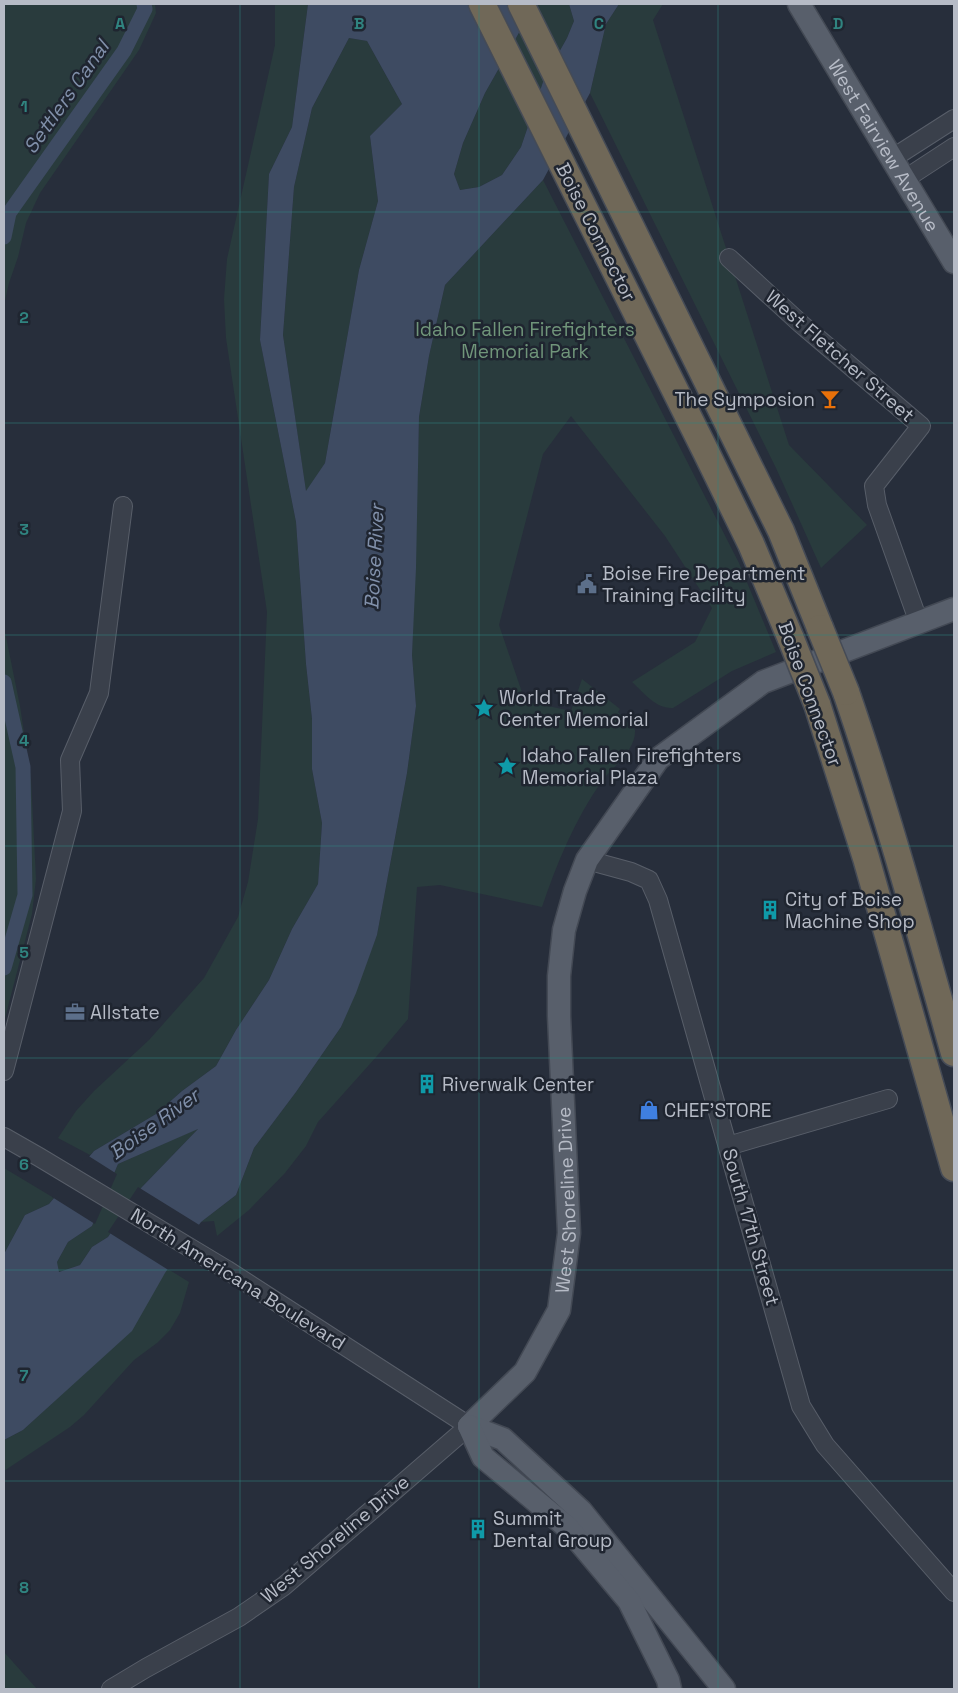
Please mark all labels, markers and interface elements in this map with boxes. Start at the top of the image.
text: A [115,13,125,34]
text: B [354,13,364,34]
text: C [594,13,604,34]
text: D [833,13,843,34]
water label: Settlers Canal [17,34,116,159]
street label: West Fairview Avenue [823,55,945,236]
text: 1 [20,96,28,117]
street label: Boise Connector [550,159,642,305]
street label: West Fletcher Street [760,284,920,428]
text: 2 [19,307,29,328]
park label: Idaho Fallen Firefighters Memorial Park [415,317,635,364]
place label: The Symposion [674,387,815,412]
bar icon: The Symposion [819,388,841,410]
water label: Boise River [358,501,390,610]
text: 3 [19,519,29,540]
place label: Boise Fire Department Training Facility [602,561,806,608]
public building icon: Boise Fire Department Training Facility [576,573,598,595]
street label: Boise Connector [772,618,848,770]
place label: World Trade Center Memorial [499,685,649,732]
place icon: World Trade Center Memorial [473,697,495,719]
text: 4 [19,730,29,751]
place label: Idaho Fallen Firefighters Memorial Plaza [522,743,742,790]
place icon: Idaho Fallen Firefighters Memorial Plaza [496,755,518,777]
place label: City of Boise Machine Shop [785,887,915,934]
building icon: City of Boise Machine Shop [759,899,781,921]
text: 5 [19,942,29,963]
place label: Allstate [90,1000,160,1025]
office icon: Allstate [64,1001,86,1023]
place label: Riverwalk Center [442,1072,594,1097]
building icon: Riverwalk Center [416,1073,438,1095]
water label: Boise River [104,1081,206,1165]
place label: CHEF'STORE [664,1098,771,1123]
shop icon: CHEF'STORE [638,1099,660,1121]
street label: West Shoreline Drive [549,1106,582,1295]
street label: South 17th Street [717,1146,785,1308]
text: 6 [19,1154,29,1175]
street label: North Americana Boulevard [126,1202,350,1356]
text: 7 [20,1365,29,1386]
street label: West Shoreline Drive [255,1469,415,1609]
place label: Summit Dental Group [493,1506,612,1553]
building icon: Summit Dental Group [467,1518,489,1540]
text: 8 [19,1577,29,1598]

